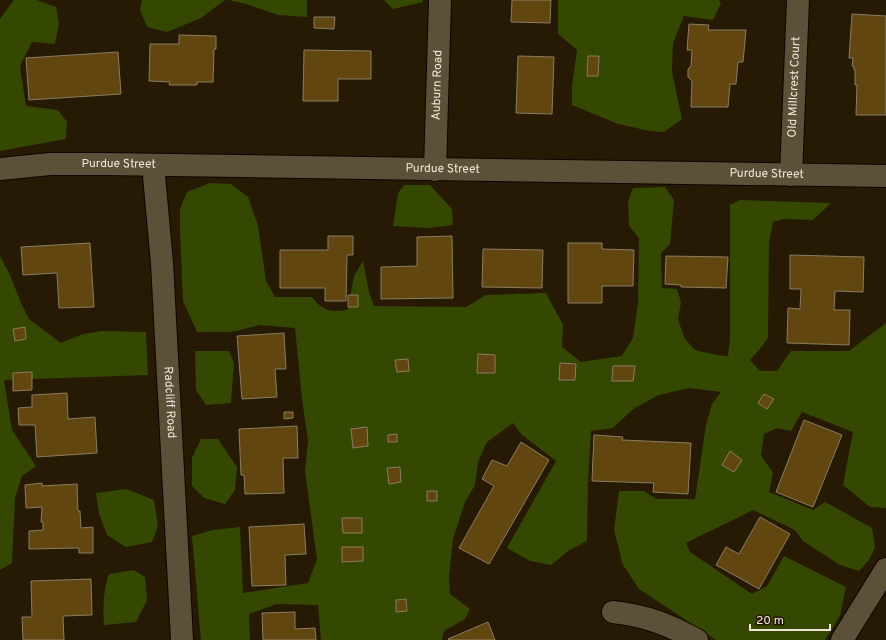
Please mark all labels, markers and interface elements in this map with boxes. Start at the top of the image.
street label: Old Millcrest Court [785,36,805,138]
street label: Auburn Road [428,50,447,120]
street label: Purdue Street [82,156,156,173]
street label: Purdue Street [405,161,480,178]
street label: Purdue Street [729,166,804,183]
street label: Radcliff Road [159,366,179,439]
scale bar [750,606,830,632]
text: 20 m [756,613,784,629]

